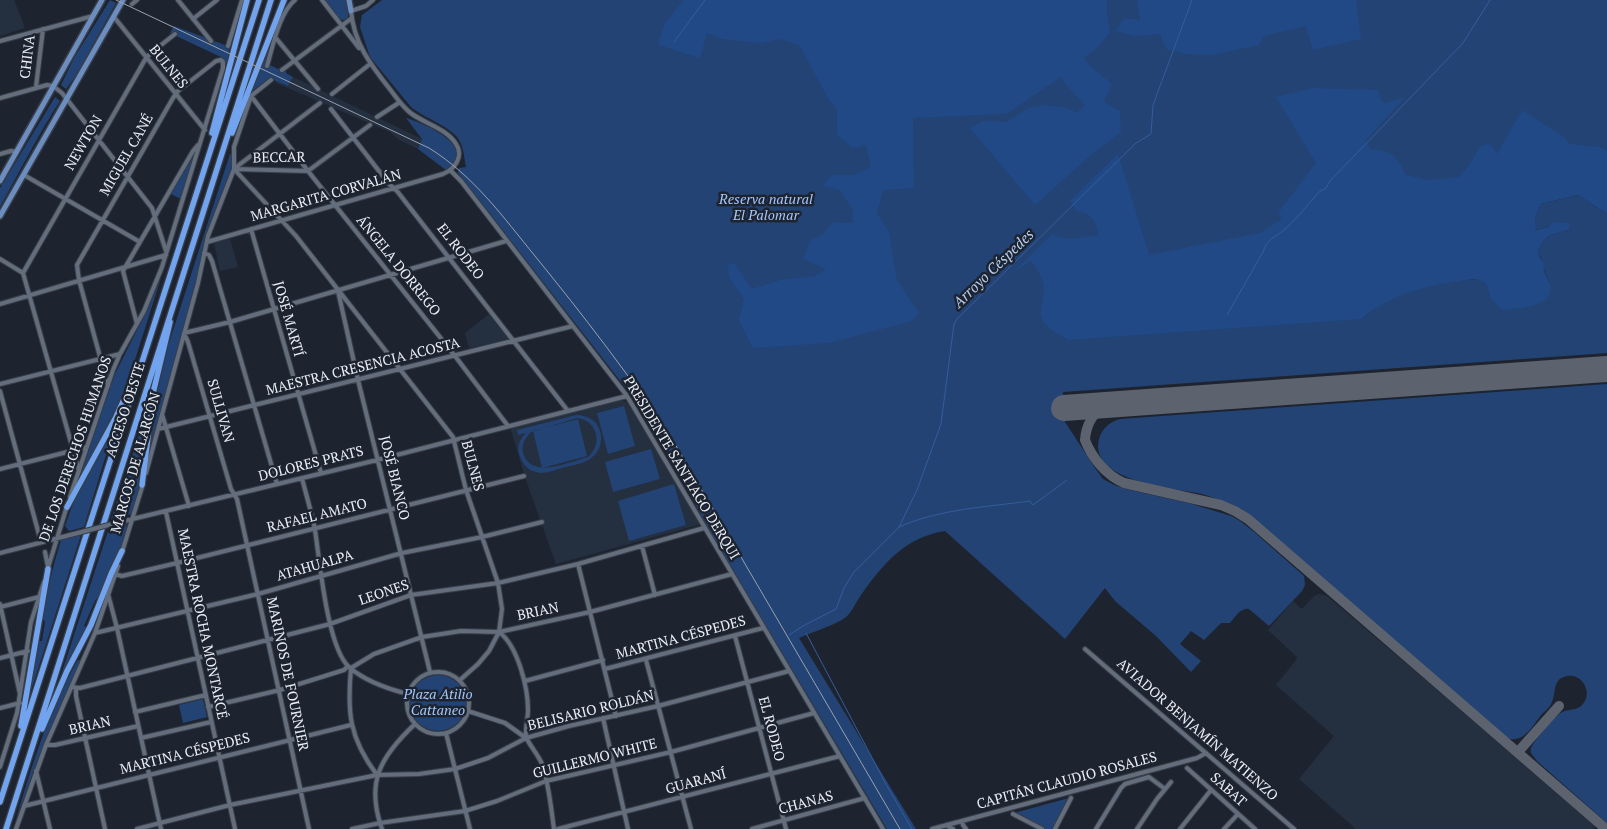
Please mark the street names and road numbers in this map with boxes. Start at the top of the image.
street label: CHINA [17,34,39,80]
street label: BULNES [145,42,191,92]
street label: MIGUEL CANÉ [97,111,157,199]
street label: NEWTON [62,113,106,173]
street label: BECCAR [253,149,305,167]
street label: MARGARITA CORVALÁN [249,166,403,226]
street label: ÁNGELA DORREGO [352,212,444,320]
street label: EL RODEO [433,221,487,283]
street label: JOSÉ MARTÍ [269,279,307,359]
street label: MAESTRA CRESENCIA ACOSTA [264,335,462,399]
street label: DE LOS DERECHOS HUMANOS [36,354,116,544]
street label: ACCESO OESTE [103,360,149,460]
street label: PRESIDENTE SANTIAGO DERQUI [620,373,742,563]
street label: SULLIVAN [203,377,237,445]
street label: MARCOS DE ALARCÓN [108,390,164,536]
street label: JOSÉ BIANCO [375,434,413,522]
street label: BULNES [457,439,487,493]
street label: DOLORES PRATS [257,443,365,485]
street label: RAFAEL AMATO [265,495,369,537]
street label: MAESTRA ROCHA MONTARCÉ [174,527,230,721]
street label: ATAHUALPA [275,547,355,585]
street label: LEONES [357,577,411,609]
street label: MARINOS DE FOURNIER [262,595,312,753]
street label: BRIAN [516,599,560,625]
street label: MARTINA CÉSPEDES [614,613,748,663]
street label: AVIADOR BENJAMÍN MATIENZO [1113,655,1281,805]
street label: BELISARIO ROLDÁN [526,687,656,735]
street label: EL RODEO [754,695,788,763]
street label: BRIAN [68,713,112,739]
street label: MARTINA CÉSPEDES [118,730,252,778]
street label: GUILLERMO WHITE [531,735,659,783]
street label: CAPITÁN CLAUDIO ROSALES [975,749,1159,813]
street label: GUARANÍ [664,766,728,798]
street label: SABAT [1206,769,1250,811]
street label: CHANAS [777,788,835,818]

